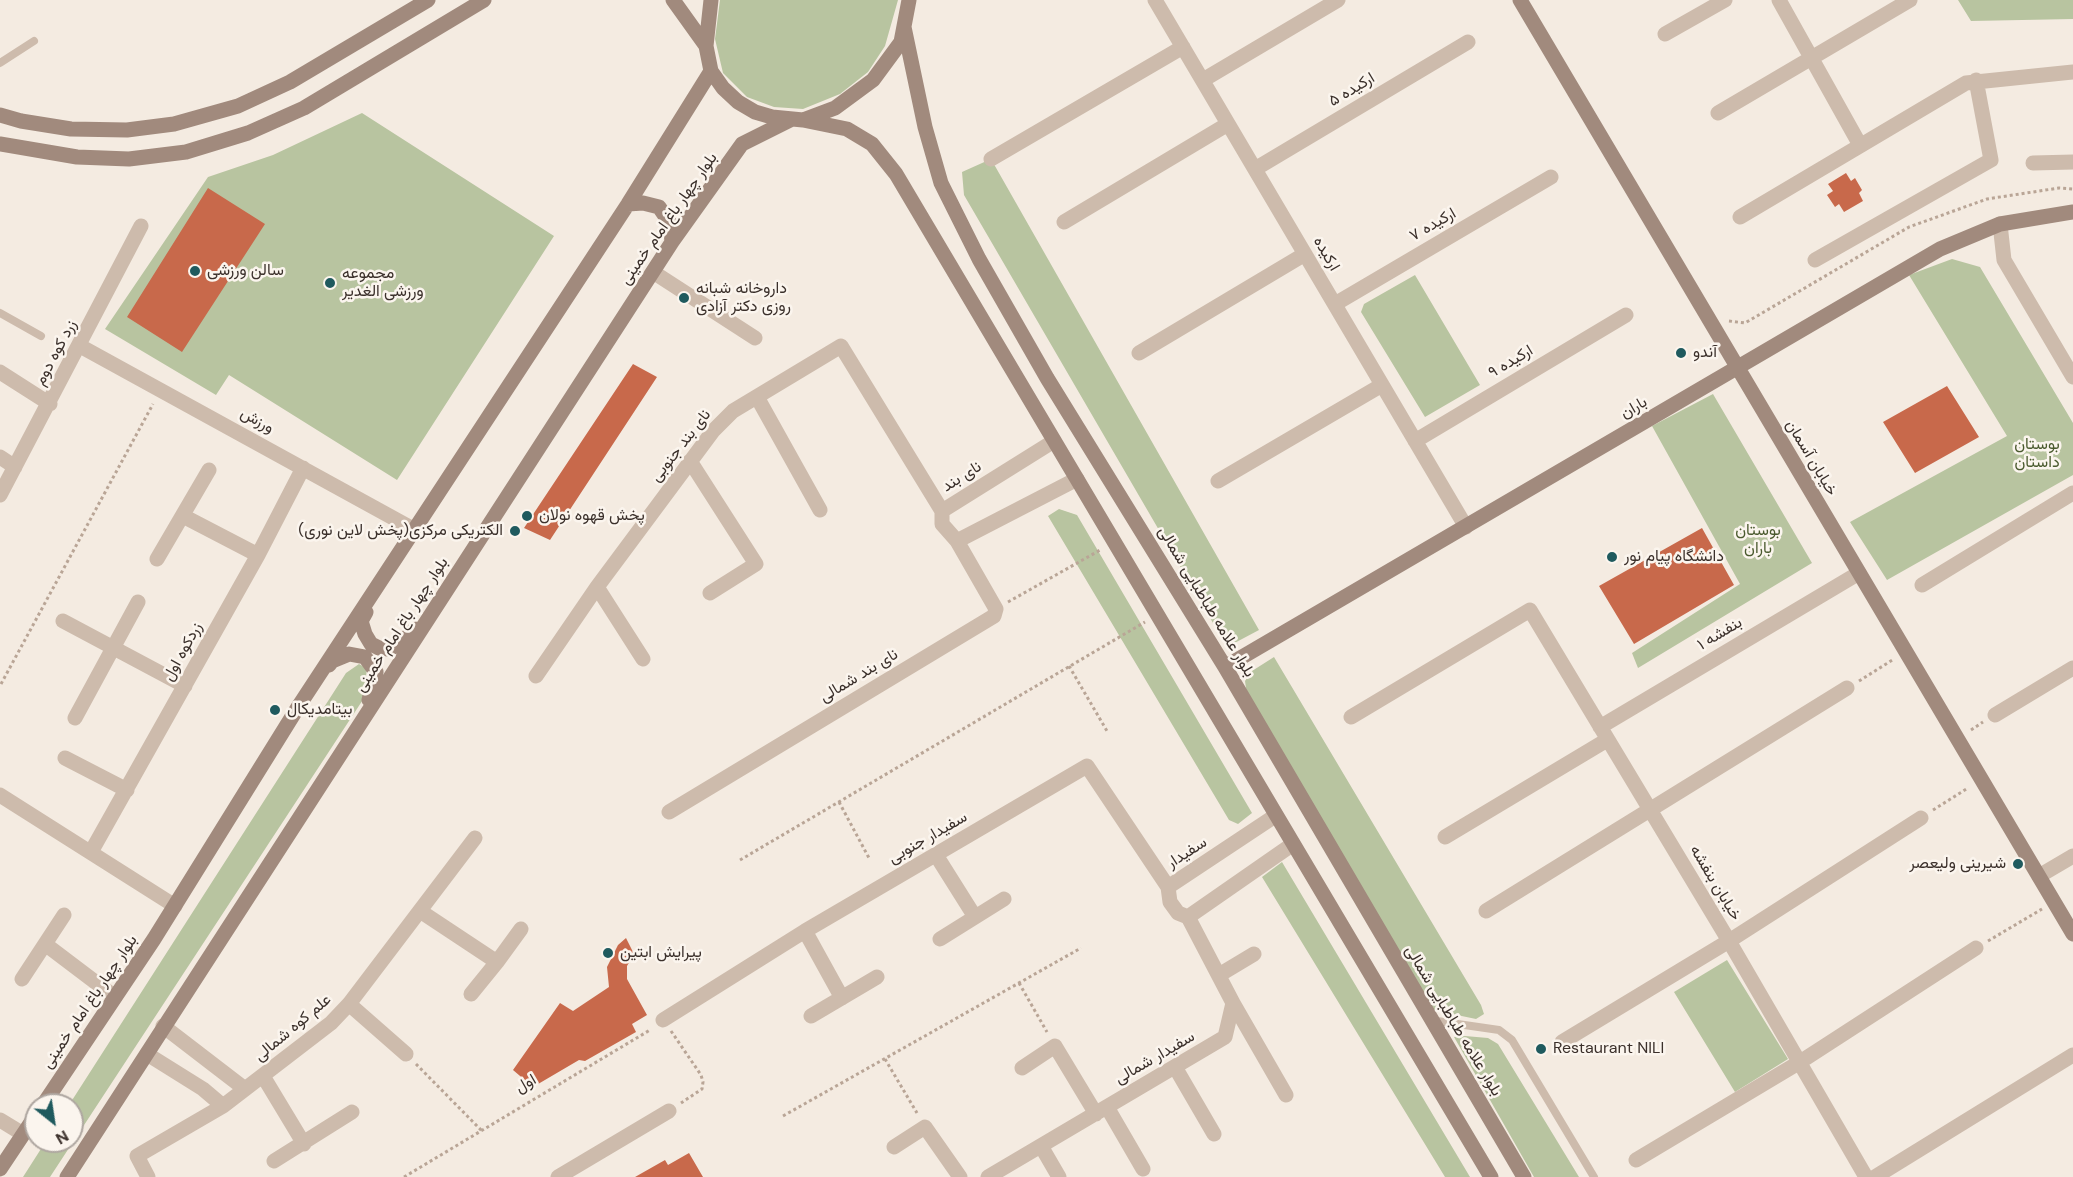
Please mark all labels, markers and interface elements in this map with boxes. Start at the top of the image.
street label: ارکیده ۵ [1326,69,1378,111]
street label: بلوار چهار باغ امام خمینی [616,149,722,289]
street label: ارکیده ۷ [1406,204,1460,246]
street label: ارکیده [1309,233,1343,275]
place label: سالن ورزشی [207,261,284,281]
marker: سالن ورزشی [188,264,202,278]
place label: مجموعه ورزشی الغدیر [342,264,424,302]
marker: مجموعه ورزشی الغدیر [323,276,337,290]
place label: داروخانه شبانه روزی دکتر آزادی [696,279,791,317]
marker: داروخانه شبانه روزی دکتر آزادی [677,291,691,305]
street label: زرد کوه دوم [31,317,81,389]
street label: ارکیده ۹ [1485,341,1537,383]
place label: آندو [1693,343,1717,363]
marker: آندو [1674,346,1688,360]
street label: باران [1617,393,1651,423]
street label: ورزش [237,404,277,438]
street label: نای بند جنوبی [647,406,715,486]
street label: خیابان آسمان [1781,417,1841,499]
park label: بوستان داستان [2014,435,2060,473]
street label: نای بند [939,457,985,497]
place label: پخش قهوه نولان [539,506,645,526]
marker: پخش قهوه نولان [520,509,534,523]
place label: الکتریکی مرکزی(پخش لاین نوری) [298,521,503,541]
park label: بوستان باران [1735,521,1781,559]
street label: بلوار علامه طباطبایی شمالی [1153,523,1259,681]
marker: الکتریکی مرکزی(پخش لاین نوری) [508,524,522,538]
place label: دانشگاه پیام نور [1624,547,1724,567]
marker: دانشگاه پیام نور [1605,550,1619,564]
street label: بلوار چهار باغ امام خمینی [351,554,453,696]
street label: بنفشه ۱ [1694,613,1746,655]
street label: زردکوه اول [159,619,207,685]
street label: نای بند شمالی [816,645,902,707]
place label: بیتامدیکال [287,700,352,720]
marker: بیتامدیکال [268,703,282,717]
street label: سفیدار جنوبی [885,808,971,868]
street label: سفیدار [1163,833,1211,873]
street label: خیابان بنفشه [1685,842,1745,924]
place label: شیرینی ولیعصر [1909,854,2006,874]
marker: شیرینی ولیعصر [2011,857,2025,871]
street label: بلوار چهار باغ امام خمینی [38,932,142,1072]
street label: بلوار علامه طباطبایی شمالی [1400,942,1506,1100]
place label: پیرایش ابتین [620,943,702,963]
marker: پیرایش ابتین [601,946,615,960]
street label: علم کوه شمالی [251,990,335,1066]
street label: سفیدار شمالی [1112,1027,1198,1089]
place label: Restaurant NILI [1553,1039,1664,1059]
marker: Restaurant NILI [1534,1042,1548,1056]
street label: اول [512,1070,540,1098]
north arrow [24,1093,84,1153]
text: N [52,1125,73,1149]

